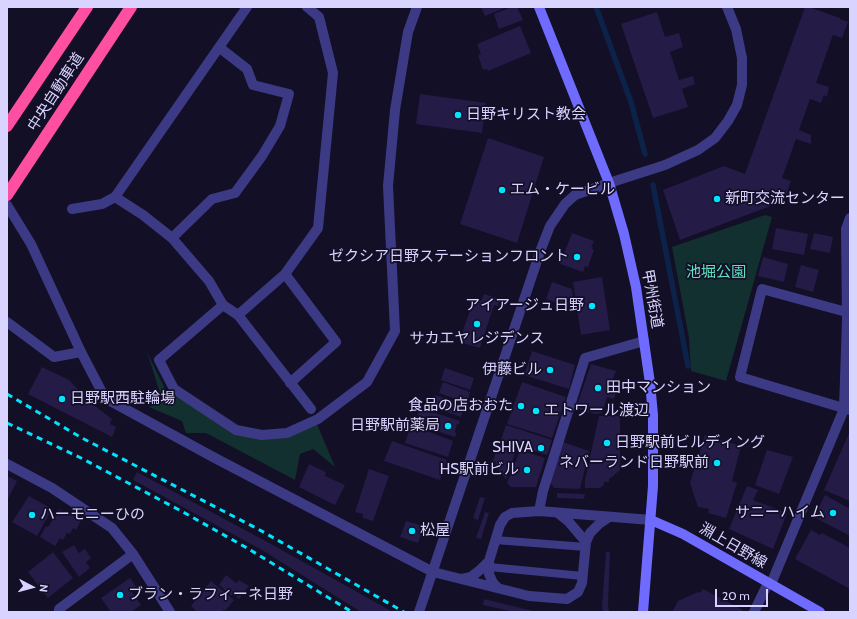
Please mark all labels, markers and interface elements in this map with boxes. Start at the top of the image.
street label: 中央自動車道 [24,49,88,135]
place label: 日野キリスト教会 [466,106,586,124]
marker: 日野キリスト教会 [453,110,463,120]
place label: エム・ケービル [510,181,615,199]
marker: エム・ケービル [497,185,507,195]
place label: 新町交流センター [725,190,845,208]
marker: 新町交流センター [712,194,722,204]
place label: ゼクシア日野ステーションフロント [329,248,569,266]
marker: ゼクシア日野ステーションフロント [572,252,582,262]
park label: 池堀公園 [686,264,746,282]
street label: 甲州街道 [638,268,666,330]
place label: アイアージュ日野 [465,297,584,315]
marker: アイアージュ日野 [587,301,597,311]
marker: サカエヤレジデンス [472,319,482,329]
place label: サカエヤレジデンス [410,330,544,348]
place label: 伊藤ビル [482,361,542,379]
marker: 伊藤ビル [545,365,555,375]
place label: 田中マンション [606,379,711,397]
marker: 田中マンション [593,383,603,393]
place label: 日野駅西駐輪場 [70,390,175,408]
marker: 日野駅西駐輪場 [57,394,67,404]
place label: 食品の店おおた [408,397,513,415]
marker: 食品の店おおた [516,401,526,411]
place label: エトワール渡辺 [544,402,649,420]
marker: エトワール渡辺 [531,406,541,416]
place label: 日野駅前薬局 [350,417,440,435]
marker: 日野駅前薬局 [443,421,453,431]
place label: 日野駅前ビルディング [615,434,765,452]
marker: 日野駅前ビルディング [602,438,612,448]
place label: SHIVA [492,439,533,457]
marker: SHIVA [536,443,546,453]
place label: ネバーランド日野駅前 [559,454,709,472]
marker: ネバーランド日野駅前 [712,458,722,468]
place label: HS駅前ビル [440,461,519,479]
marker: HS駅前ビル [522,465,532,475]
place label: サニーハイム [735,504,825,522]
place label: ハーモニーひの [40,506,145,524]
marker: サニーハイム [828,508,838,518]
marker: ハーモニーひの [27,510,37,520]
street label: 淵上日野線 [696,519,770,573]
place label: 松屋 [420,522,450,540]
marker: 松屋 [407,526,417,536]
north arrow [12,567,52,607]
scale bar [717,581,770,607]
text: N [37,584,51,593]
place label: ブラン・ラフィーネ日野 [128,586,293,604]
text: 20 m [722,588,750,603]
marker: ブラン・ラフィーネ日野 [115,590,125,600]

